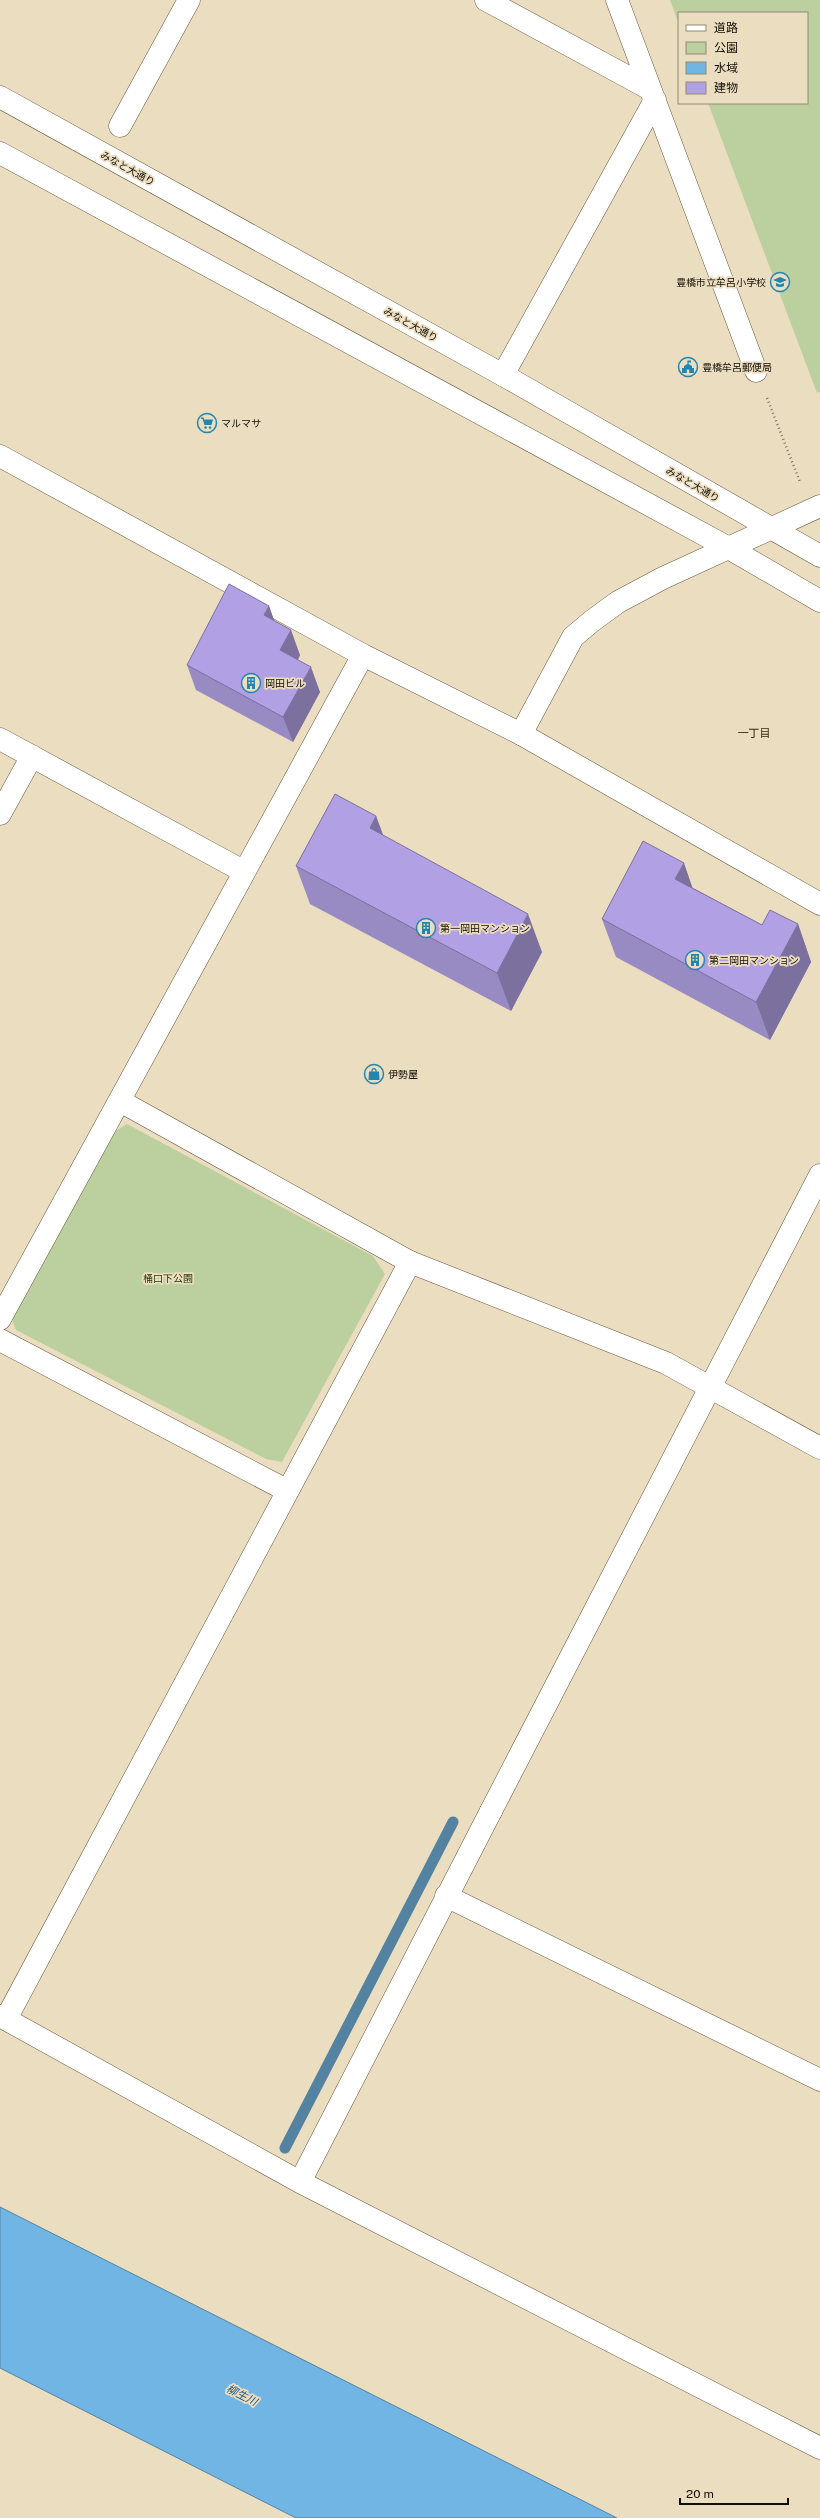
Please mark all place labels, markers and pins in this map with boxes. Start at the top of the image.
school or university icon: 豊橋市立牟呂小学校 [769,271,791,293]
place label: 豊橋市立牟呂小学校 [676,276,766,288]
public building icon: 豊橋牟呂郵便局 [677,356,699,378]
place label: 豊橋牟呂郵便局 [702,361,772,373]
supermarket icon: マルマサ [196,412,218,434]
place label: マルマサ [221,417,261,429]
building icon: 岡田ビル [240,672,262,694]
place label: 岡田ビル [265,677,305,689]
building icon: 第一岡田マンション [415,917,437,939]
place label: 第一岡田マンション [440,922,530,934]
building icon: 第二岡田マンション [684,949,706,971]
place label: 第二岡田マンション [709,954,799,966]
shop icon: 伊勢屋 [363,1063,385,1085]
place label: 伊勢屋 [388,1068,418,1080]

